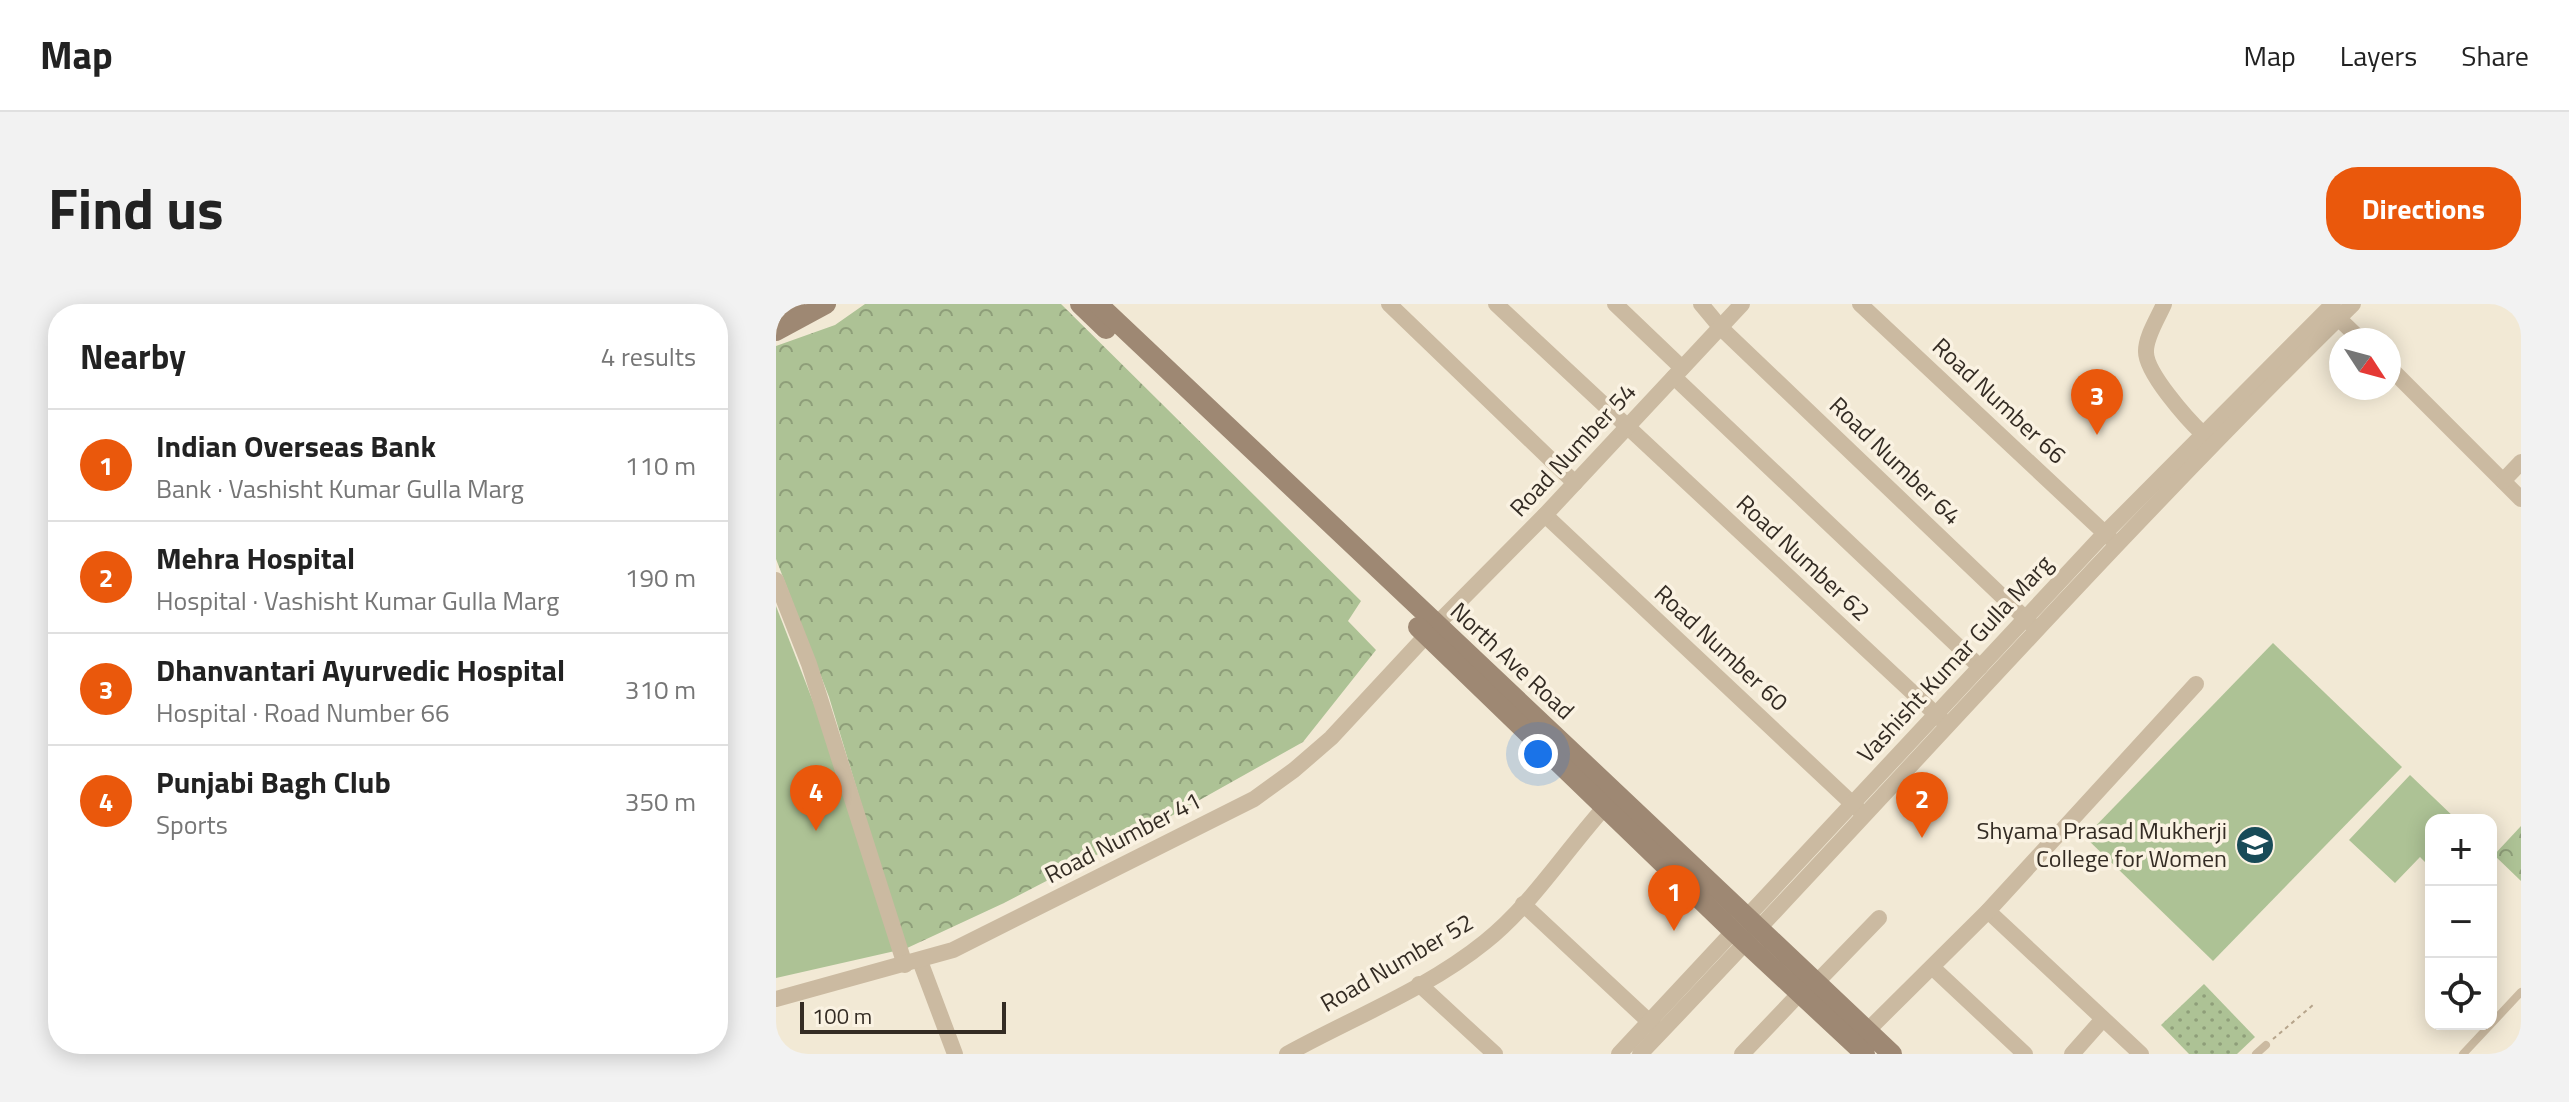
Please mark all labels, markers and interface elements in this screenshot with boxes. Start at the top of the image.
text: Map [40,26,113,84]
text: Map [2243,34,2296,77]
text: Layers [2340,34,2417,77]
text: Share [2461,34,2529,77]
text: Find us [48,166,224,251]
button: Directions [2326,167,2521,250]
north arrow [2329,328,2401,400]
street label: Road Number 66 [1925,329,2075,472]
text: Nearby [80,330,186,382]
text: 4 results [601,337,696,376]
pin: 3 [2071,369,2123,435]
street label: Road Number 54 [1501,374,1644,524]
street label: Road Number 64 [1822,388,1970,533]
text: Indian Overseas Bank [156,423,436,469]
text: 1 [99,446,113,485]
text: 110 m [625,446,696,485]
text: Bank · Vashisht Kumar Gulla Marg [156,469,524,508]
street label: Road Number 62 [1729,486,1879,629]
text: Mehra Hospital [156,535,355,581]
street label: Vashisht Kumar Gulla Marg [1848,546,2060,770]
text: 2 [99,558,113,597]
text: 190 m [625,558,696,597]
street label: Road Number 60 [1647,576,1797,719]
text: Hospital · Vashisht Kumar Gulla Marg [156,581,559,620]
street label: North Ave Road [1443,593,1583,727]
text: Dhanvantari Ayurvedic Hospital [156,647,565,693]
text: 3 [99,670,113,709]
text: 310 m [625,670,696,709]
text: Hospital · Road Number 66 [156,693,450,732]
your location [1518,734,1558,774]
text: Punjabi Bagh Club [156,759,391,805]
pin: 4 [790,765,842,831]
pin: 2 [1896,772,1948,838]
text: 4 [99,782,113,821]
text: 350 m [625,782,696,821]
street label: Road Number 41 [1038,782,1207,892]
text: Sports [156,805,228,844]
place label: Shyama Prasad Mukherji College for Women [1977,812,2227,876]
map controls [2425,814,2497,1030]
button: + [2425,814,2497,886]
school or university icon: Shyama Prasad Mukherji College for Women [2234,824,2276,866]
pin: 1 [1648,865,1700,931]
button: − [2425,886,2497,958]
street label: Road Number 52 [1313,904,1480,1021]
button: locate [2425,958,2497,1030]
scale bar [800,998,1006,1034]
text: 100 m [812,999,872,1033]

